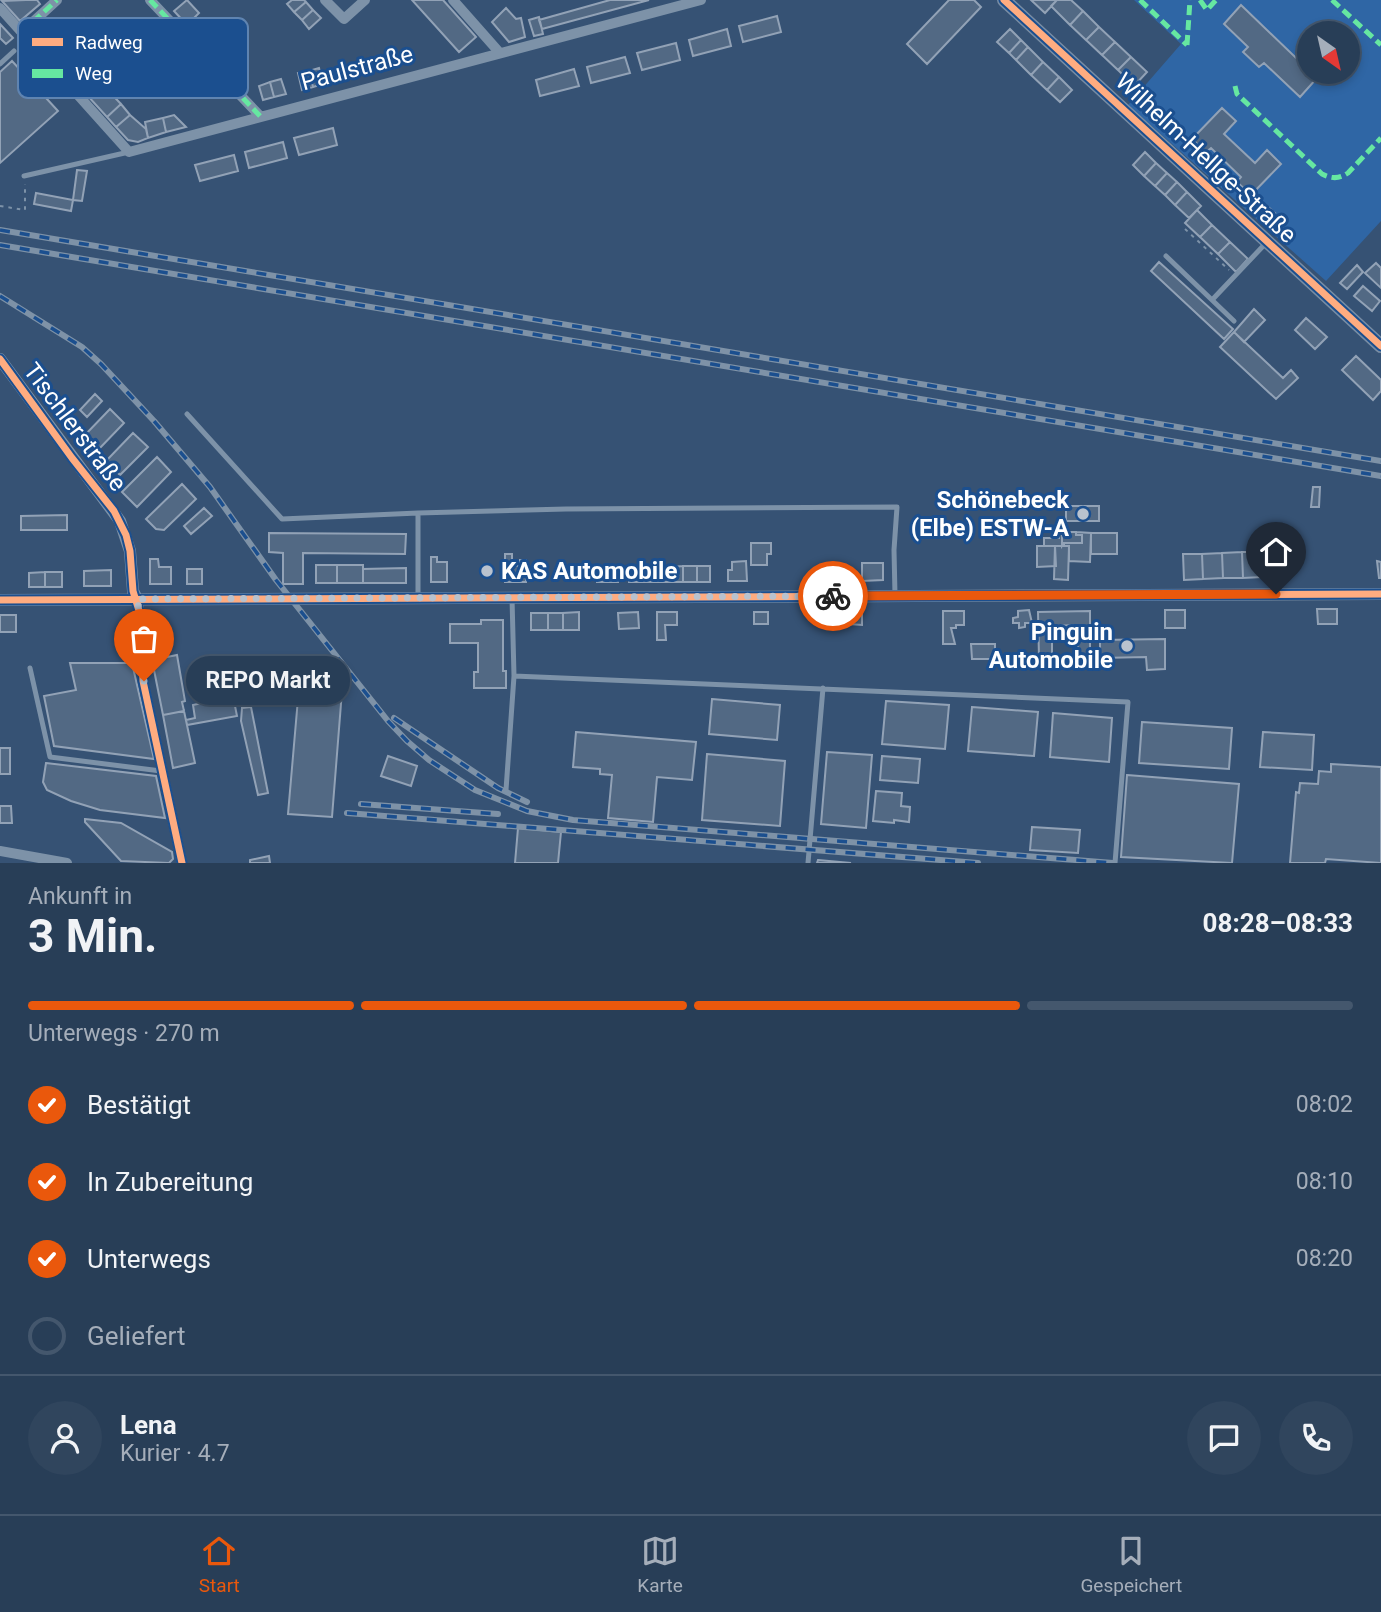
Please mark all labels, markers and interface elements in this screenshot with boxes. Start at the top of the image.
legend [18,18,248,98]
north arrow [1297,21,1360,84]
map controls [1297,21,1360,84]
text: Radweg [75,31,143,54]
street label: Paulstraße [298,40,416,96]
text: Weg [75,62,112,85]
street label: Wilhelm-Hellge-Straße [1110,67,1302,249]
street label: Tischlerstraße [18,357,132,497]
place label: Schönebeck (Elbe) ESTW-A [911,486,1070,542]
marker: Schönebeck (Elbe) ESTW-A [1075,506,1091,522]
pin [1246,522,1306,594]
icon: home [1257,533,1295,571]
place label: KAS Automobile [501,557,677,585]
courier [798,561,868,631]
marker: KAS Automobile [479,563,495,579]
icon: bike [814,577,852,615]
pin [114,609,174,681]
place label: Pinguin Automobile [989,618,1113,674]
icon: bag [125,620,163,658]
marker: Pinguin Automobile [1119,638,1135,654]
callout: REPO Markt [186,656,350,706]
text: REPO Markt [205,667,331,694]
text: Ankunft in [28,883,132,910]
text: 08:28–08:33 [1203,908,1353,938]
text: 3 Min. [28,909,157,963]
text: Unterwegs · 270 m [28,1020,220,1047]
icon: check [28,1086,66,1124]
text: Bestätigt [87,1090,191,1120]
text: 08:02 [1296,1091,1353,1118]
icon: check [28,1163,66,1201]
text: In Zubereitung [87,1167,253,1197]
text: 08:10 [1296,1168,1353,1195]
icon: check [28,1240,66,1278]
text: Unterwegs [87,1244,211,1274]
text: 08:20 [1296,1245,1353,1272]
text: Geliefert [87,1321,185,1351]
button: person [28,1401,102,1475]
button: chat [1187,1401,1261,1475]
button: phone [1279,1401,1353,1475]
text: Lena [120,1410,177,1440]
text: Kurier · 4.7 [120,1440,230,1467]
tab: Start [199,1532,240,1597]
tab: Karte [637,1532,683,1597]
tab: Gespeichert [1080,1532,1182,1597]

